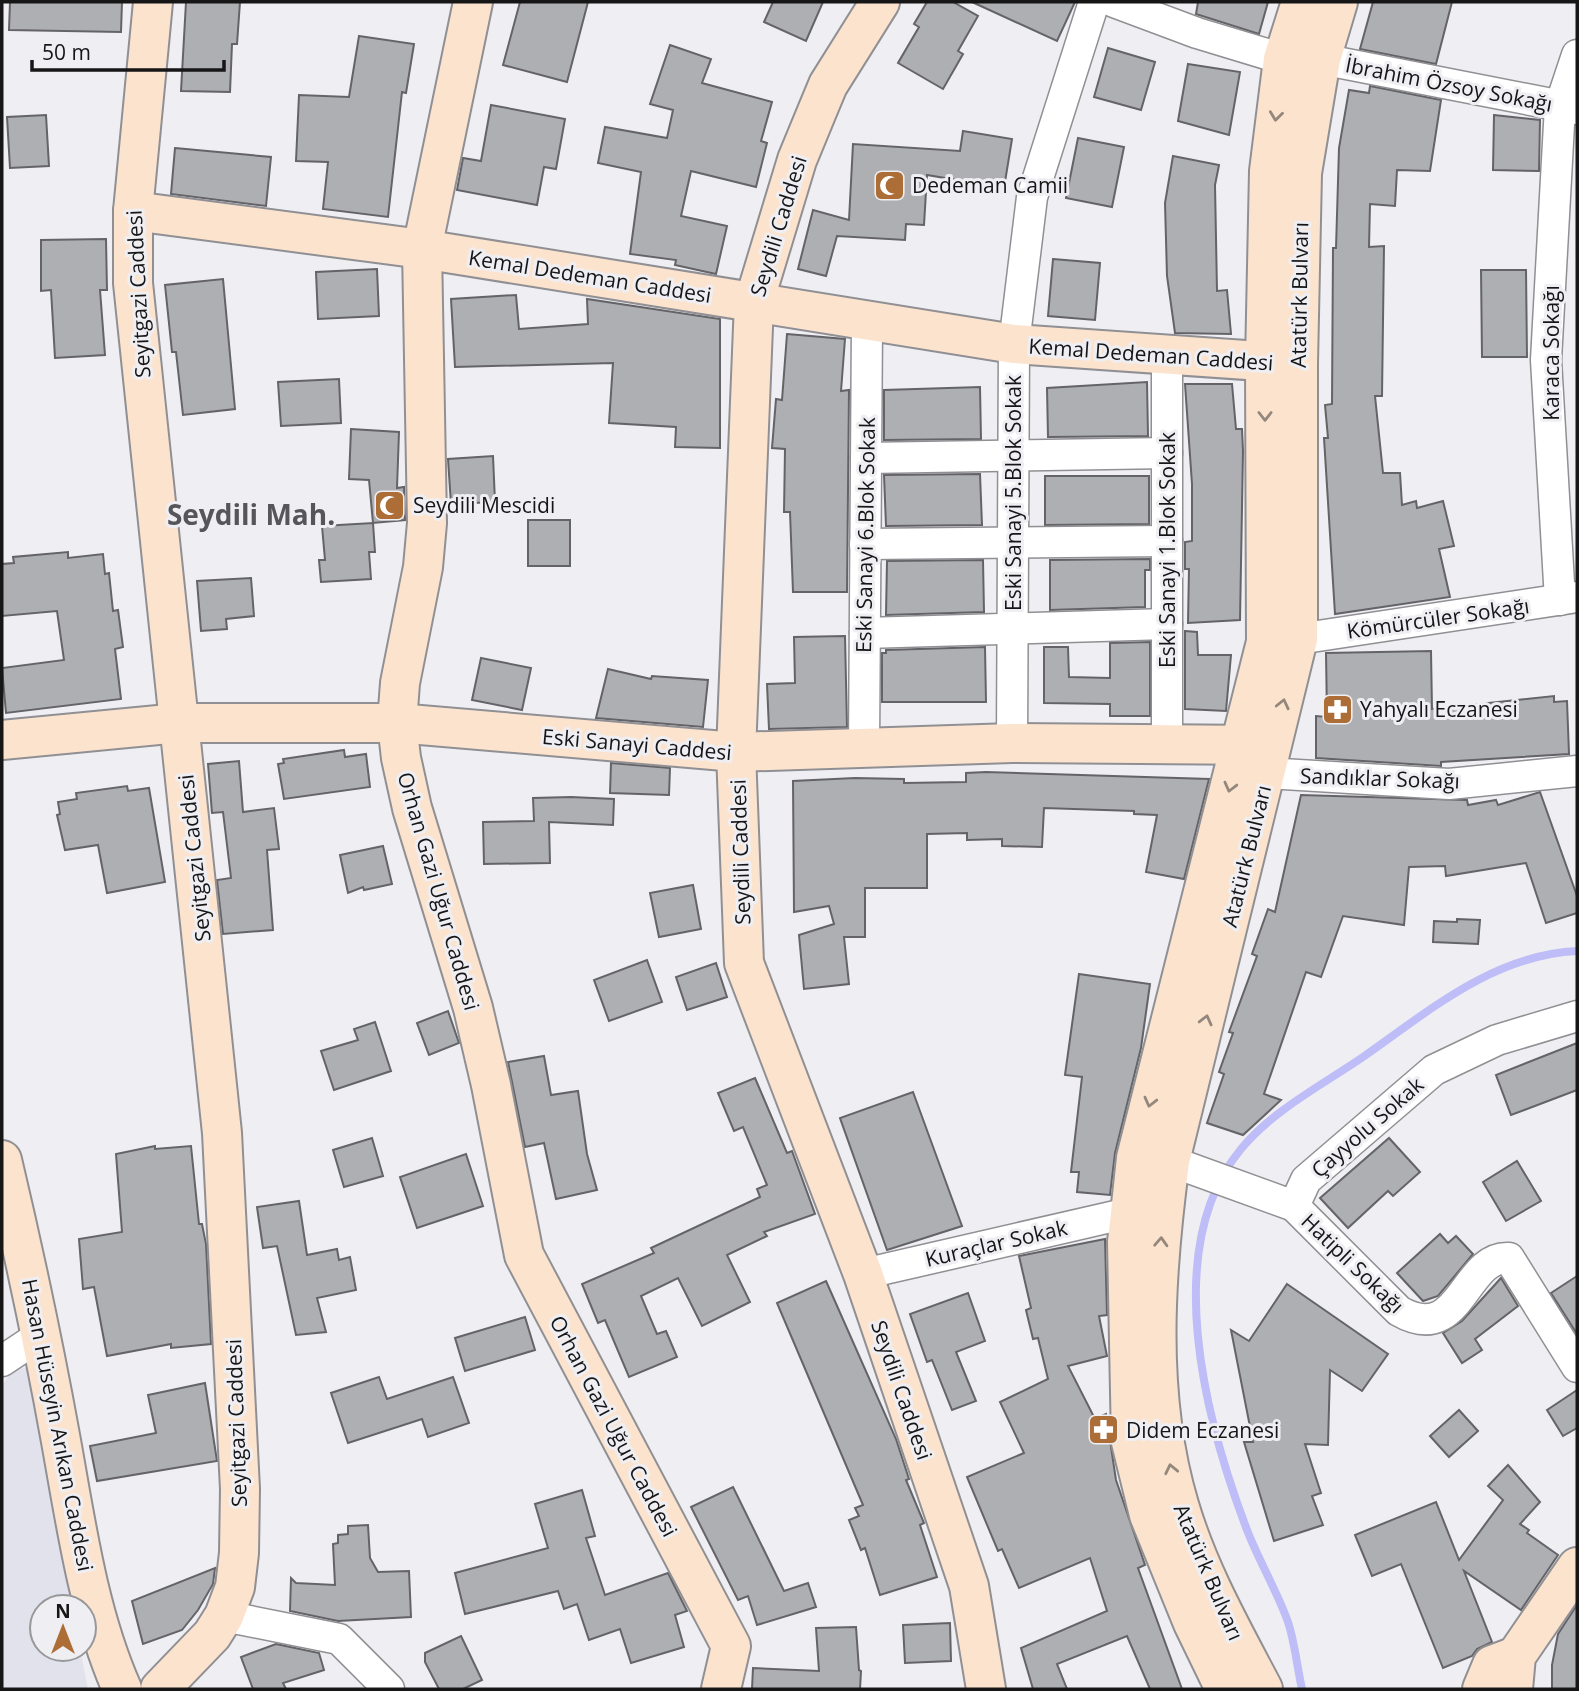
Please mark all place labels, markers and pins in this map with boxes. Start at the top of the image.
mosque icon: Dedeman Camii [872,168,906,202]
place label: Dedeman Camii [912,171,1068,199]
mosque icon: Seydili Mescidi [373,488,407,522]
place label: Seydili Mescidi [413,491,555,519]
pharmacy icon: Yahyalı Eczanesi [1320,692,1354,726]
place label: Yahyalı Eczanesi [1360,695,1518,723]
pharmacy icon: Didem Eczanesi [1086,1413,1120,1447]
place label: Didem Eczanesi [1126,1416,1279,1444]

